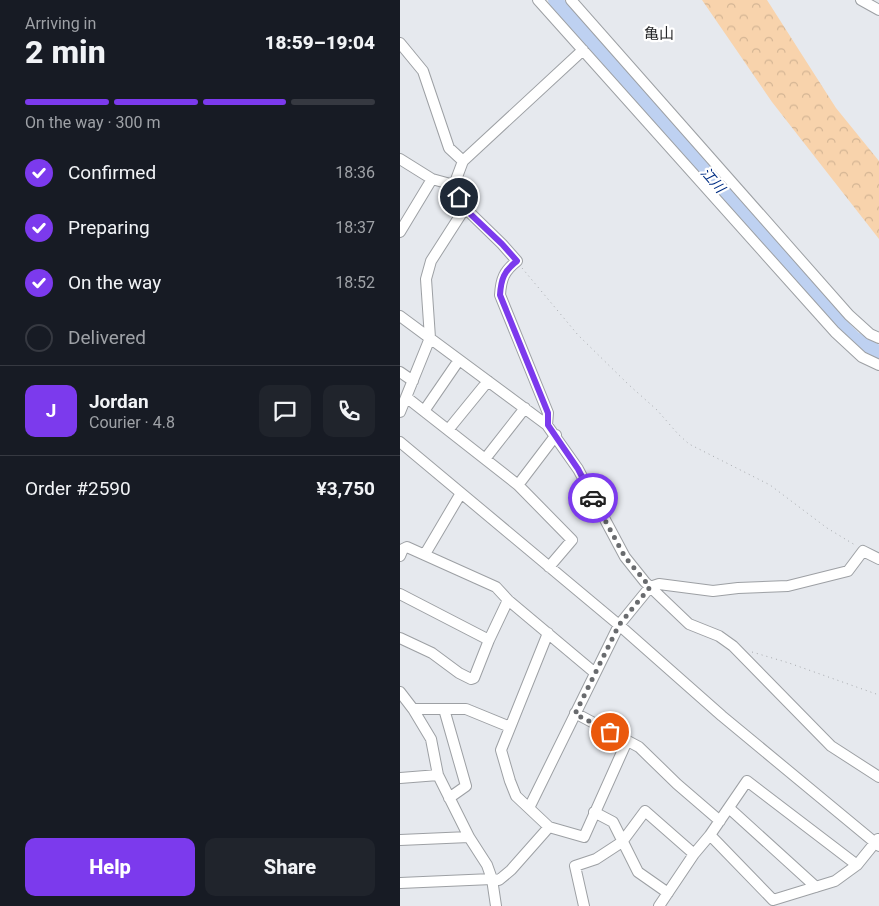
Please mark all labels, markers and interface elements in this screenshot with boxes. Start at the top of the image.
text: Arriving in [25,14,96,33]
district label: 亀山 [644,25,674,43]
text: 18:59–19:04 [264,31,375,54]
text: 2 min [25,33,106,71]
text: On the way · 300 m [25,113,161,132]
icon: check [25,159,53,187]
text: Confirmed [68,161,156,184]
text: 18:36 [335,163,375,182]
water label: 江川 [698,164,730,197]
pin [438,176,480,218]
icon: home [445,183,473,211]
icon: check [25,214,53,242]
text: Preparing [68,216,150,239]
text: 18:37 [335,218,375,237]
icon: check [25,269,53,297]
text: On the way [68,271,161,294]
text: 18:52 [335,273,375,292]
text: Delivered [68,326,146,349]
button: chat [259,385,311,437]
button: phone [323,385,375,437]
text: Jordan [89,390,149,413]
text: J [46,399,56,422]
text: Courier · 4.8 [89,413,175,432]
courier [568,473,618,523]
text: Order #2590 [25,477,131,500]
text: ¥3,750 [317,477,375,500]
icon: car [579,484,607,512]
pin [589,711,631,753]
icon: bag [596,718,624,746]
button: Help [25,838,195,896]
button: Share [205,838,375,896]

